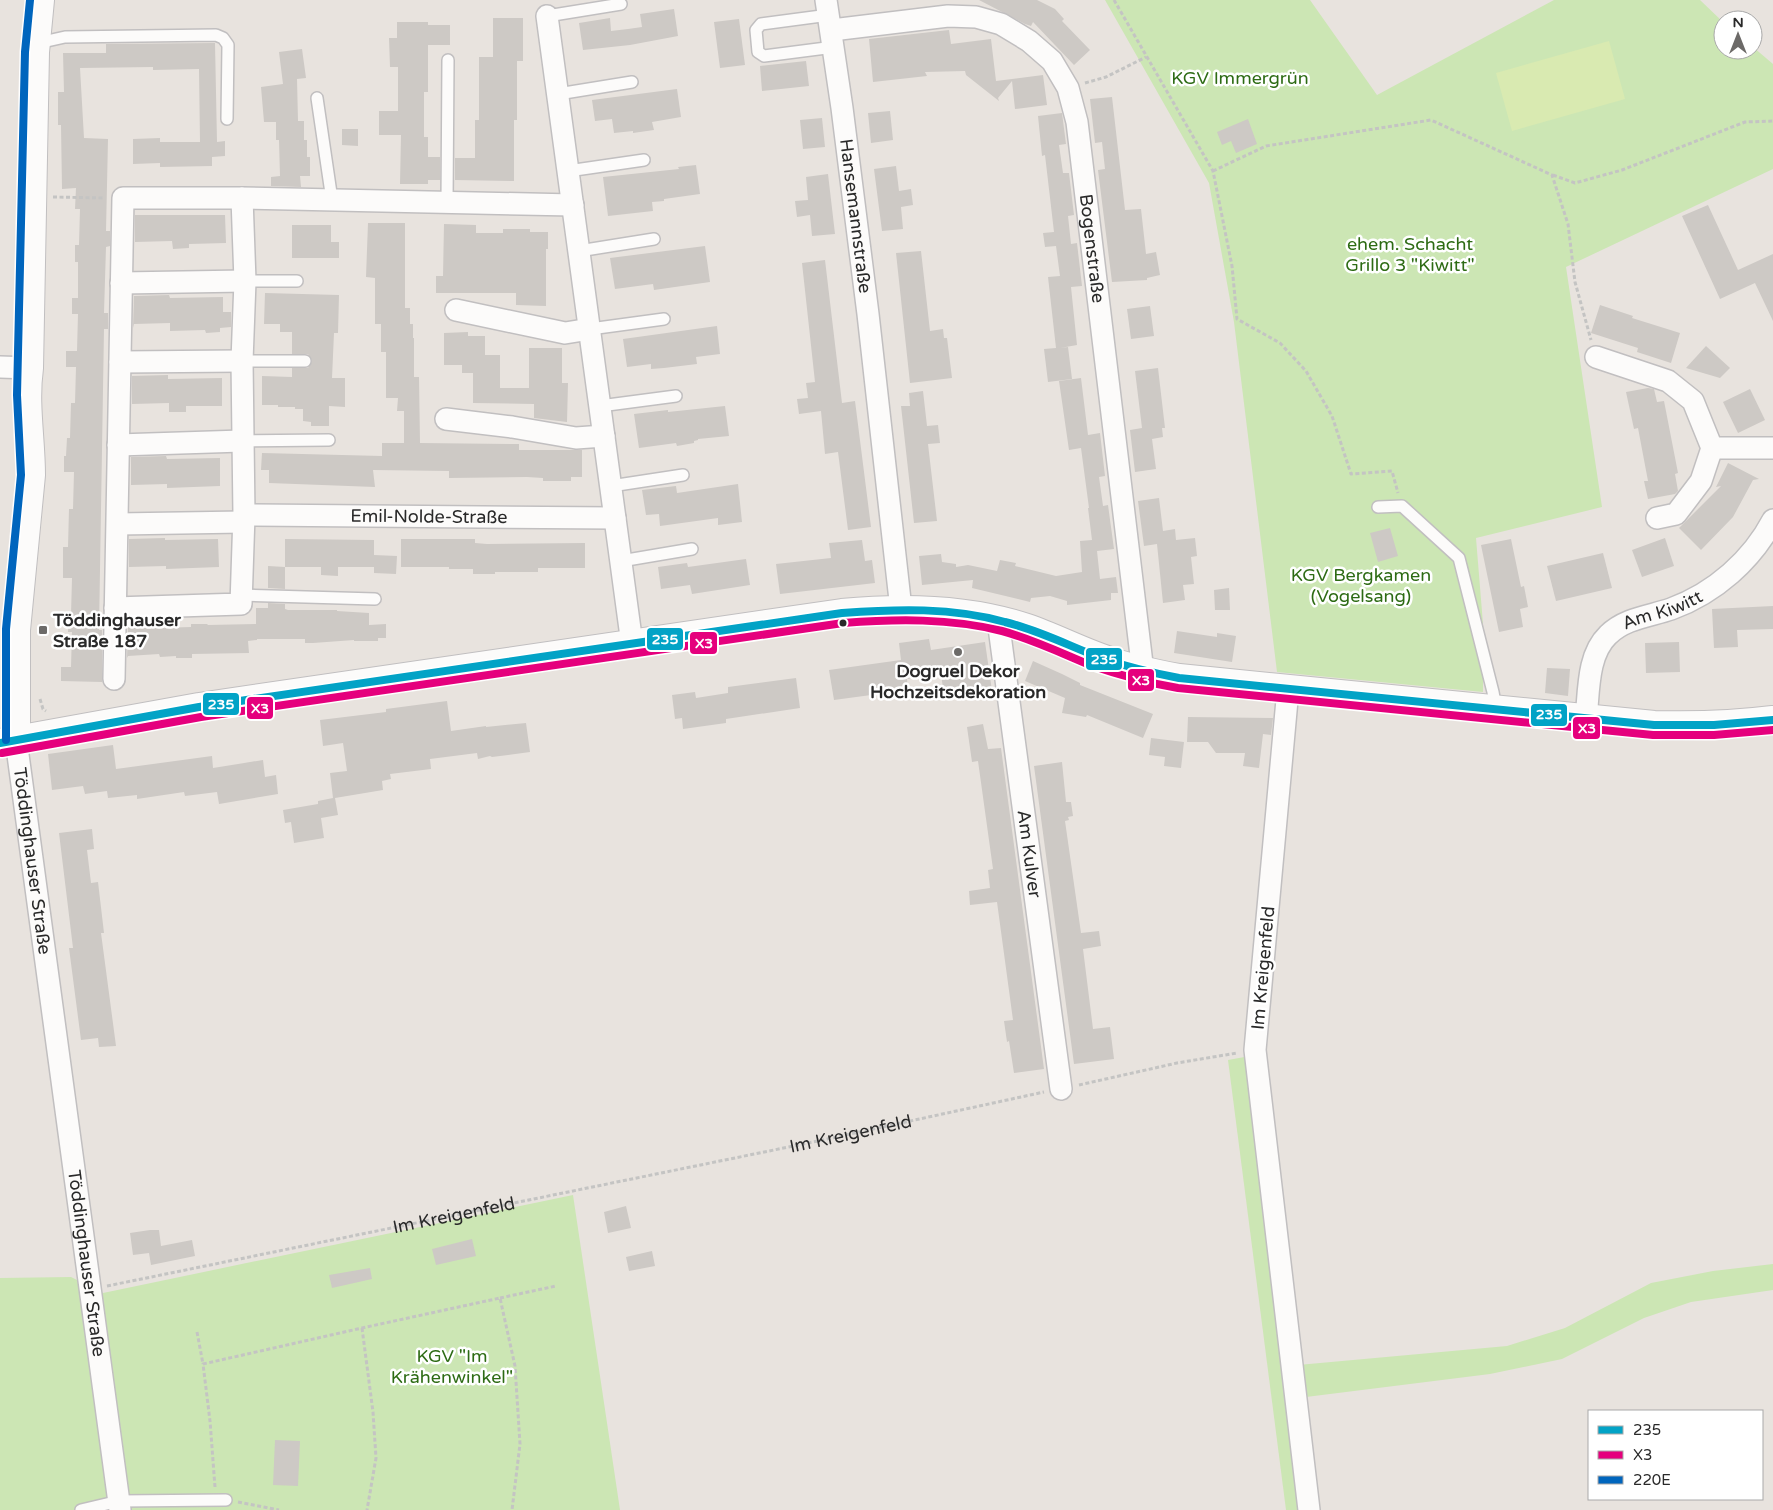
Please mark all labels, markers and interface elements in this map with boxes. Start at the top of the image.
north arrow [1713,10,1763,60]
text: N [1732,14,1744,31]
park label: KGV Immergrün [1171,67,1309,89]
street label: Hansemannstraße [835,137,876,295]
street label: Bogenstraße [1075,193,1110,304]
park label: ehem. Schacht Grillo 3 "Kiwitt" [1345,233,1475,276]
street label: Emil-Nolde-Straße [350,505,508,528]
park label: KGV Bergkamen (Vogelsang) [1291,564,1431,607]
street label: Am Kiwitt [1619,585,1706,634]
place label: Töddinghauser Straße 187 [52,609,182,652]
unlabelled marker [838,618,848,628]
marker: Töddinghauser Straße 187 [37,624,49,636]
line badge: 235 [646,627,684,651]
text: 235 [652,631,678,648]
line badge: X3 [689,631,718,655]
text: X3 [695,635,713,652]
marker: Dogruel Dekor Hochzeitsdekoration [952,646,964,658]
line badge: 235 [1085,647,1123,671]
text: 235 [1091,651,1117,668]
place label: Dogruel Dekor Hochzeitsdekoration [870,660,1046,703]
line badge: X3 [1127,668,1155,692]
text: X3 [1132,672,1150,689]
line badge: 235 [202,692,240,716]
text: 235 [208,696,234,713]
line badge: X3 [246,696,274,720]
text: X3 [251,700,269,717]
line badge: 235 [1530,703,1568,727]
text: 235 [1536,706,1562,723]
line badge: X3 [1572,716,1601,740]
text: X3 [1578,720,1596,737]
street label: Töddinghauser Straße [9,766,56,956]
street label: Am Kulver [1013,809,1046,899]
street label: Im Kreigenfeld [1247,905,1279,1031]
street label: Im Kreigenfeld [788,1110,914,1158]
street label: Töddinghauser Straße [63,1168,110,1358]
street label: Im Kreigenfeld [391,1192,517,1238]
park label: KGV "Im Krähenwinkel" [391,1345,513,1388]
legend [1588,1410,1763,1500]
text: 235 [1633,1421,1661,1439]
text: X3 [1633,1446,1653,1464]
text: 220E [1633,1471,1671,1489]

